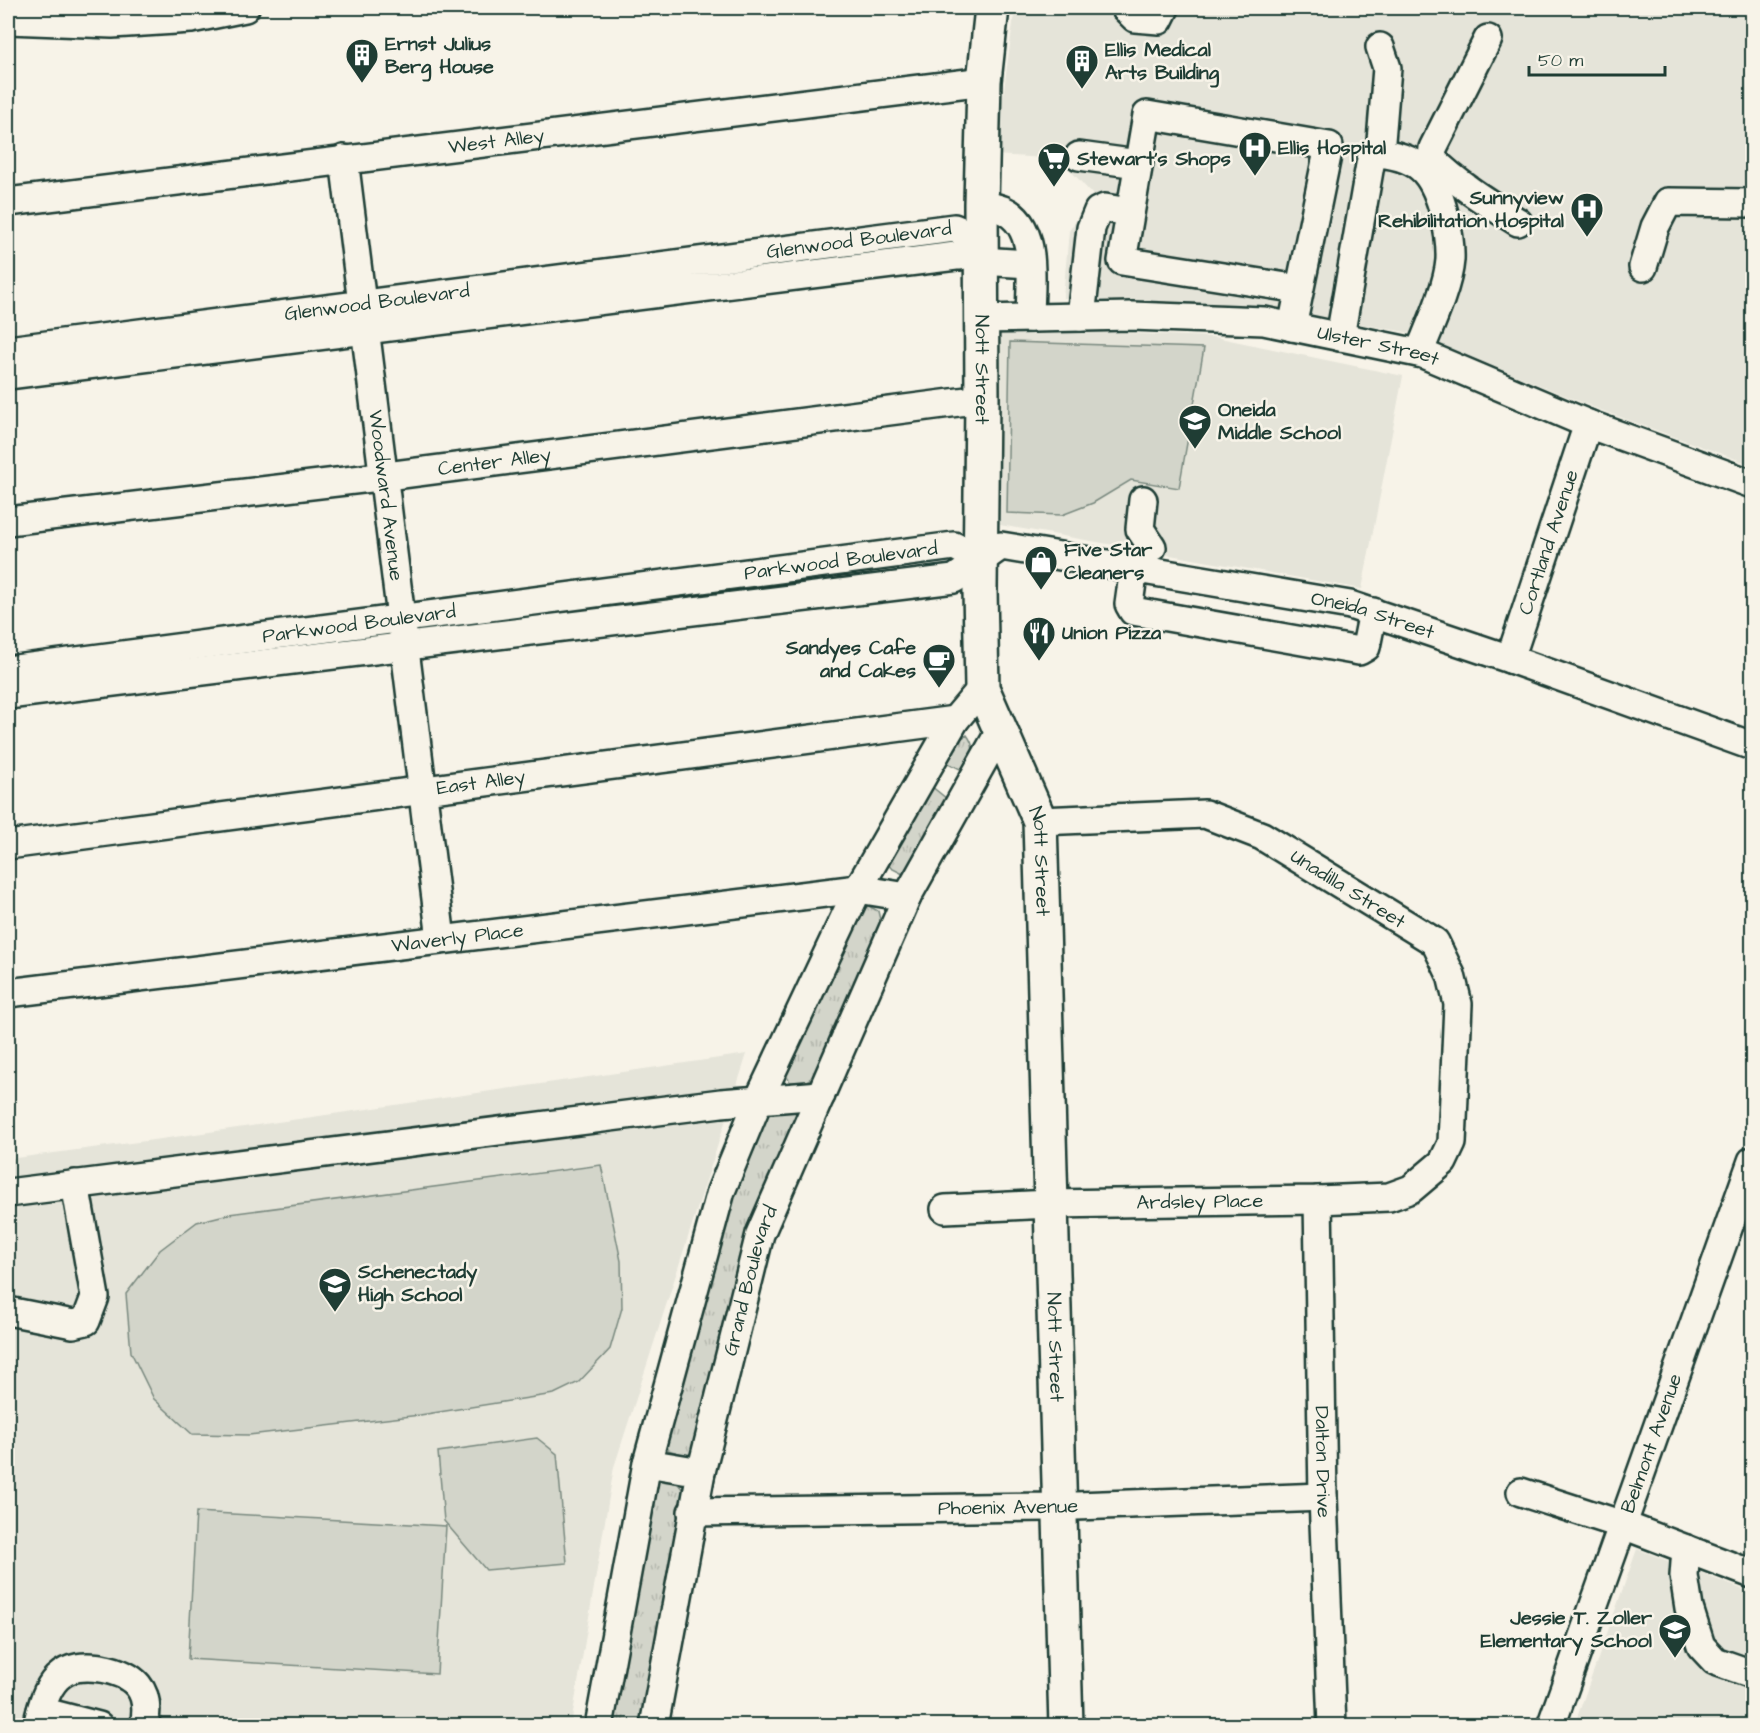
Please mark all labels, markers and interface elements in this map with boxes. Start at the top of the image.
place label: Ernst Julius Berg House [385,30,494,82]
place label: Ellis Medical Arts Building [1105,36,1220,88]
building icon: Ernst Julius Berg House [344,37,380,84]
scale bar [1529,39,1666,77]
building icon: Ellis Medical Arts Building [1064,43,1100,90]
text: 50 m [1538,48,1583,73]
street label: West Alley [447,122,546,161]
hospital icon: Ellis Hospital [1237,130,1273,177]
place label: Ellis Hospital [1278,134,1386,162]
supermarket icon: Stewart's Shops [1036,141,1072,188]
place label: Stewart's Shops [1076,145,1231,173]
place label: Sunnyview Rehibilitation Hospital [1378,184,1564,235]
hospital icon: Sunnyview Rehibilitation Hospital [1569,191,1605,238]
street label: Glenwood Boulevard [765,214,953,266]
street label: Glenwood Boulevard [283,277,471,328]
street label: Nott Street [968,315,996,425]
street label: Ulster Street [1315,318,1444,373]
place label: Oneida Middle School [1218,396,1341,447]
school or university icon: Oneida Middle School [1177,403,1213,450]
street label: Woodward Avenue [361,408,410,583]
street label: Center Alley [436,441,553,483]
street label: Cortland Avenue [1512,466,1586,618]
street label: Parkwood Boulevard [743,534,939,587]
place label: Five Star Cleaners [1064,536,1153,587]
shop icon: Five Star Cleaners [1023,544,1059,591]
street label: Oneida Street [1309,585,1438,646]
street label: Parkwood Boulevard [261,597,457,651]
restaurant icon: Union Pizza [1021,615,1057,662]
place label: Union Pizza [1062,619,1162,647]
place label: Sandyes Cafe and Cakes [785,634,916,685]
cafe icon: Sandyes Cafe and Cakes [921,642,957,689]
street label: East Alley [435,763,527,802]
street label: Nott Street [1021,802,1057,917]
street label: Unadilla Street [1285,842,1411,936]
street label: Waverly Place [390,916,526,960]
street label: Ardsley Place [1136,1187,1264,1217]
street label: Grand Boulevard [716,1201,785,1359]
place label: Schenectady High School [357,1258,477,1310]
school or university icon: Schenectady High School [317,1266,353,1313]
street label: Nott Street [1040,1292,1071,1402]
street label: Belmont Avenue [1614,1370,1689,1517]
street label: Dalton Drive [1307,1406,1338,1519]
street label: Phoenix Avenue [938,1492,1079,1523]
place label: Jessie T. Zoller Elementary School [1480,1604,1653,1656]
school or university icon: Jessie T. Zoller Elementary School [1657,1612,1693,1659]

